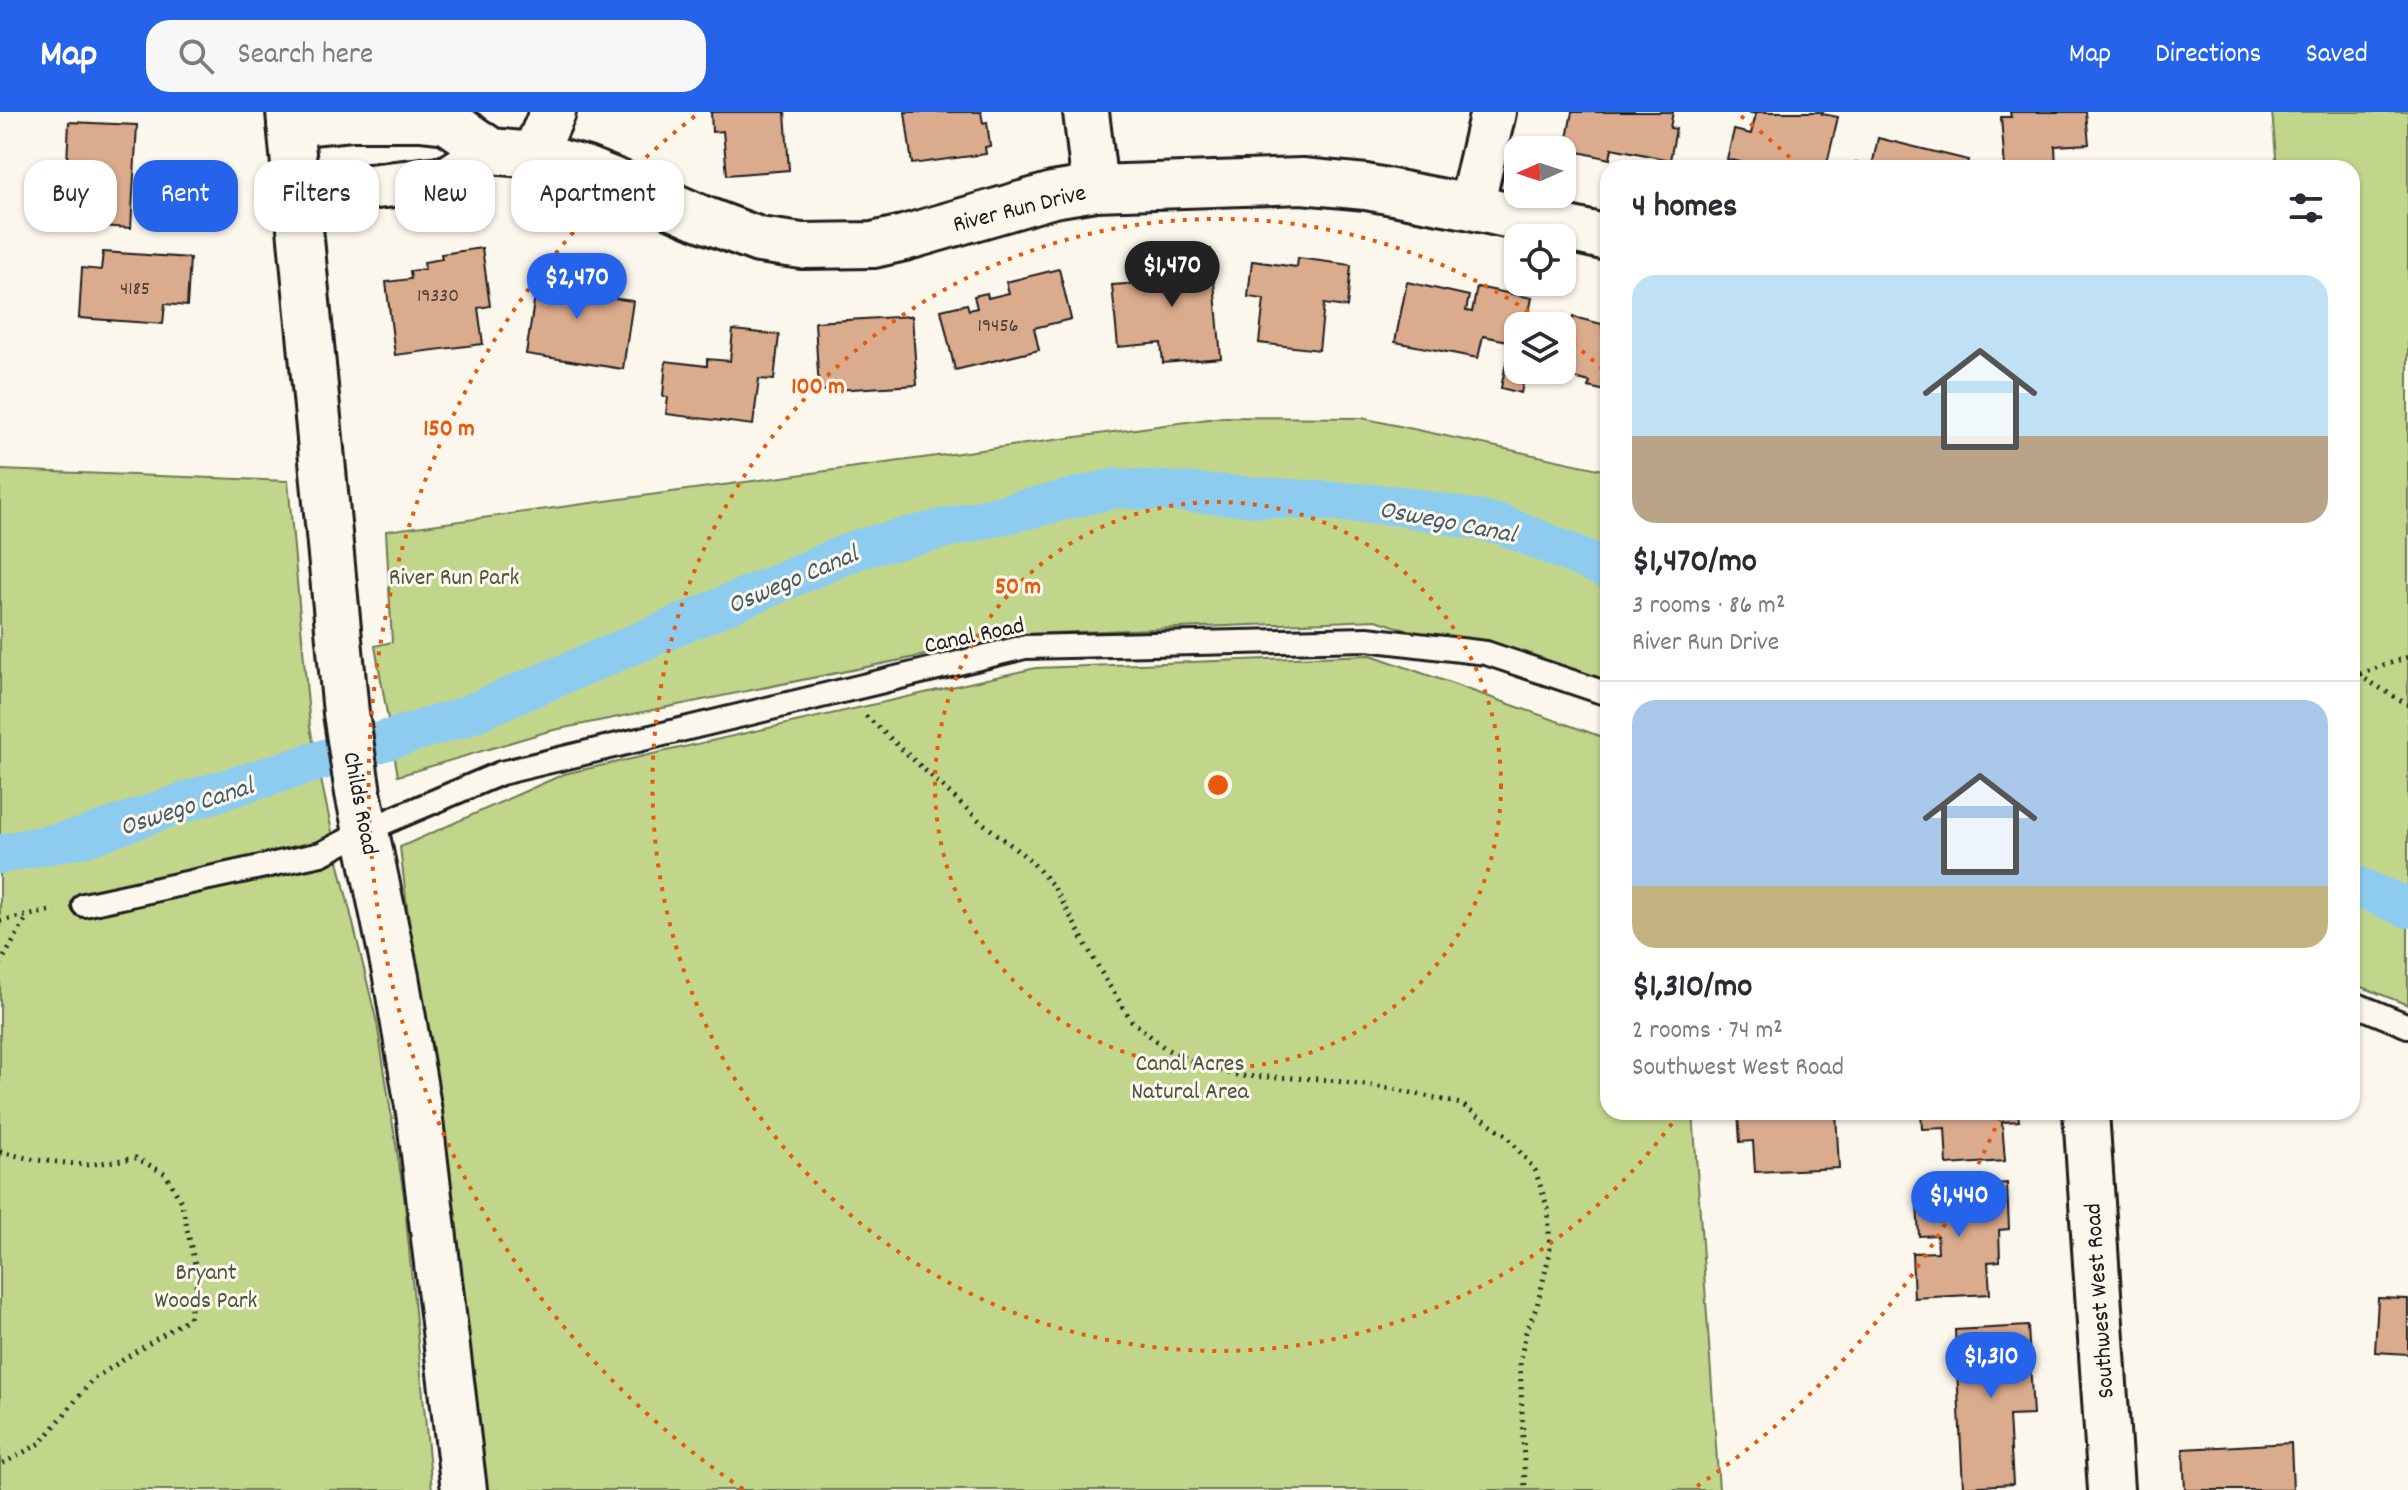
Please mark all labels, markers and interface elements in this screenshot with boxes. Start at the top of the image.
search box [146,20,706,92]
text: Map [40,29,98,84]
icon: search [174,34,218,78]
text: Search here [238,35,373,78]
text: Map [2069,36,2111,76]
text: Directions [2155,36,2261,76]
text: Saved [2305,36,2368,76]
north arrow [1504,136,1576,208]
map controls [1504,136,1576,384]
chip: Buy [24,160,117,232]
chip: Rent [133,160,238,232]
chip: Filters [254,160,379,232]
chip: New [395,160,495,232]
chip: Apartment [511,160,684,232]
street label: River Run Drive [950,177,1090,243]
text: 4 homes [1632,184,1737,233]
icon: filters [2284,186,2328,230]
button: locate [1504,224,1576,296]
pin: $1,470 [1107,241,1237,309]
text: $1,470 [1143,248,1201,285]
pin: $2,470 [512,253,642,321]
text: $2,470 [545,260,609,297]
house number: 4185 [120,276,150,304]
house number: 19330 [417,283,459,311]
button: layers [1504,312,1576,384]
house number: 19456 [978,313,1018,341]
icon: home [1908,327,2052,471]
text: 100 m [791,371,845,405]
text: 150 m [423,413,475,447]
water label: Oswego Canal [1376,492,1521,555]
water label: Oswego Canal [722,536,866,625]
text: $1,470/mo [1632,539,1757,588]
park label: River Run Park [389,562,519,596]
text: 50 m [995,571,1041,605]
text: 3 rooms · 86 m² [1632,588,1785,625]
street label: Canal Road [921,610,1028,664]
text: River Run Drive [1632,625,1779,662]
street label: Childs Road [332,749,386,858]
icon: home [1908,752,2052,896]
water label: Oswego Canal [116,769,260,847]
centre of rings [1204,771,1232,799]
text: $1,310/mo [1632,964,1752,1013]
text: 2 rooms · 74 m² [1632,1013,1783,1050]
park label: Canal Acres Natural Area [1131,1048,1249,1110]
text: Southwest West Road [1632,1050,1844,1087]
pin: $1,440 [1894,1171,2024,1239]
text: $1,440 [1929,1178,1989,1215]
street label: Southwest West Road [2077,1202,2125,1400]
park label: Bryant Woods Park [155,1257,257,1319]
pin: $1,310 [1926,1332,2056,1400]
text: $1,310 [1963,1339,2019,1376]

